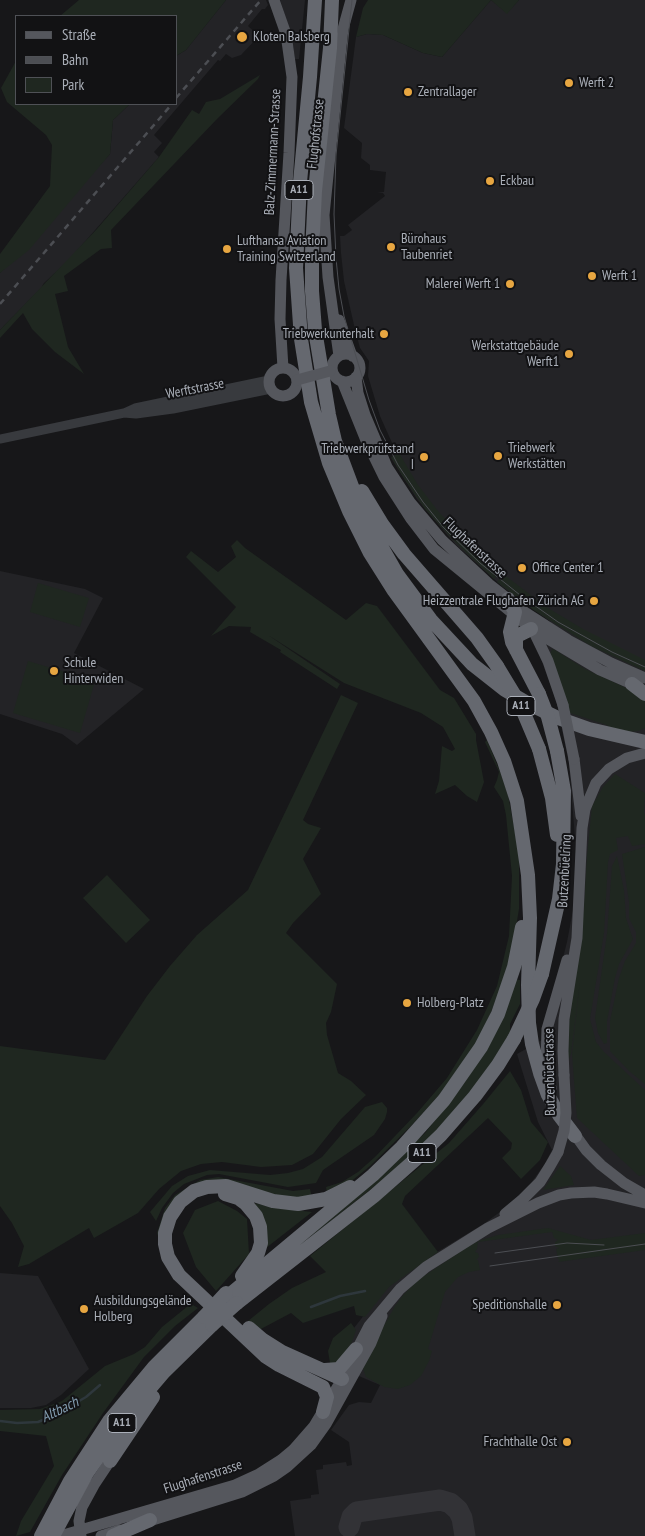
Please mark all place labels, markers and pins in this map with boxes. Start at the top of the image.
place label: Kloten Balsberg [253,29,330,45]
marker: Kloten Balsberg [235,30,249,44]
place label: Werft 2 [579,75,614,91]
marker: Werft 2 [563,77,575,89]
place label: Zentrallager [418,84,477,100]
marker: Zentrallager [402,86,414,98]
place label: Eckbau [500,173,534,189]
marker: Eckbau [484,175,496,187]
place label: Bürohaus Taubenriet [401,231,452,264]
place label: Lufthansa Aviation Training Switzerland [237,233,336,266]
marker: Bürohaus Taubenriet [385,241,397,253]
marker: Lufthansa Aviation Training Switzerland [221,243,233,255]
place label: Werft 1 [602,268,637,284]
marker: Werft 1 [586,270,598,282]
place label: Malerei Werft 1 [426,276,500,292]
marker: Malerei Werft 1 [504,278,516,290]
place label: Triebwerkunterhalt [283,326,374,342]
marker: Triebwerkunterhalt [378,328,390,340]
place label: Werkstattgebäude Werft1 [472,338,559,371]
marker: Werkstattgebäude Werft1 [563,348,575,360]
place label: Triebwerk Werkstätten [508,440,566,472]
place label: Triebwerkprüfstand I [321,441,414,474]
marker: Triebwerk Werkstätten [492,450,504,462]
marker: Triebwerkprüfstand I [418,451,430,463]
place label: Office Center 1 [532,560,603,576]
marker: Office Center 1 [516,562,528,574]
place label: Heizzentrale Flughafen Zürich AG [423,593,584,609]
marker: Heizzentrale Flughafen Zürich AG [588,595,600,607]
place label: Schule Hinterwiden [64,655,123,688]
marker: Schule Hinterwiden [48,665,60,677]
place label: Holberg-Platz [417,995,484,1011]
marker: Holberg-Platz [401,997,413,1009]
place label: Ausbildungsgelände Holberg [94,1293,192,1325]
place label: Speditionshalle [472,1297,547,1313]
marker: Speditionshalle [551,1299,563,1311]
marker: Ausbildungsgelände Holberg [78,1303,90,1315]
place label: Frachthalle Ost [483,1434,557,1450]
marker: Frachthalle Ost [561,1436,573,1448]

